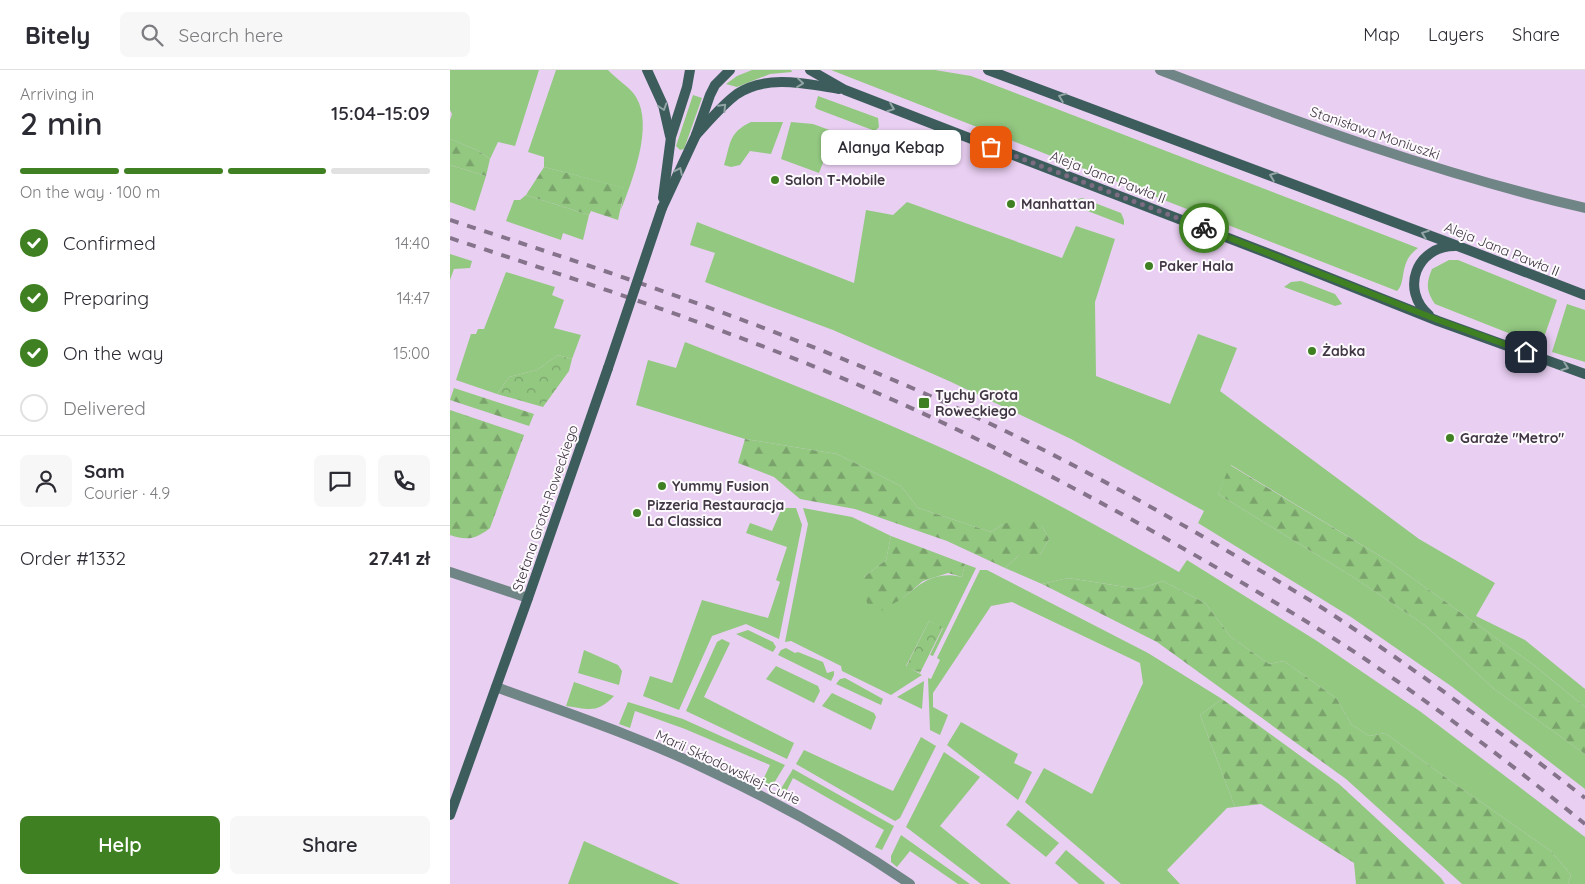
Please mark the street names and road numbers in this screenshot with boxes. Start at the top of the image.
street label: Stanisława Moniuszki [1308,102,1442,164]
street label: Aleja Jana Pawła II [1047,147,1169,207]
street label: Aleja Jana Pawła II [1442,218,1562,280]
street label: Stefana Grota-Roweckiego [508,422,582,594]
street label: Marii Skłodowskiej-Curie [653,726,803,808]

